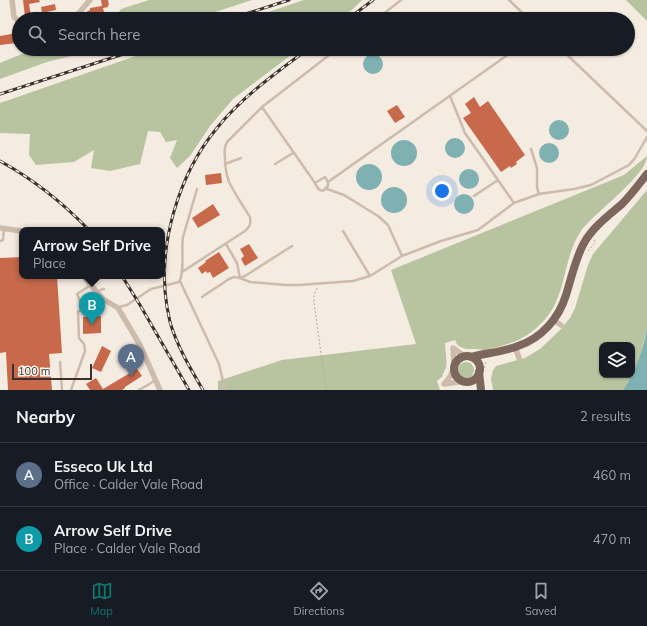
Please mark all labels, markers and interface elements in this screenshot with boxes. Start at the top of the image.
search box [12,12,635,56]
icon: search [26,23,48,45]
text: Search here [58,25,140,44]
your location [432,181,452,201]
popup [19,227,165,279]
text: Arrow Self Drive [33,236,151,255]
text: Place [33,255,66,271]
pin: B [79,292,105,325]
map controls [599,342,635,378]
button: layers [599,342,635,378]
pin: A [118,344,144,377]
scale bar [12,362,92,381]
text: 100 m [18,364,50,378]
text: Nearby [16,406,75,427]
text: 2 results [580,408,631,424]
text: Esseco Uk Ltd [54,457,153,476]
text: A [24,467,34,483]
text: 460 m [593,467,631,483]
text: Office · Calder Vale Road [54,476,203,492]
text: Arrow Self Drive [54,521,172,540]
text: B [25,531,33,547]
text: 470 m [593,531,631,547]
text: Place · Calder Vale Road [54,540,201,556]
tab: Map [90,580,113,618]
tab: Directions [294,580,344,618]
tab: Saved [525,580,557,618]

